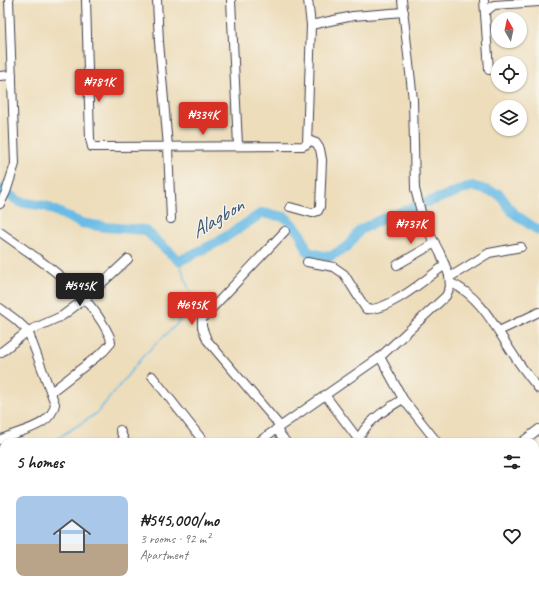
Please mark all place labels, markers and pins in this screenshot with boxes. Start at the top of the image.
pin: ₦781K [71,69,127,103]
pin: ₦334K [175,102,231,136]
pin: ₦737K [383,211,439,245]
pin: ₦545K [52,273,108,307]
pin: ₦695K [164,292,220,326]

